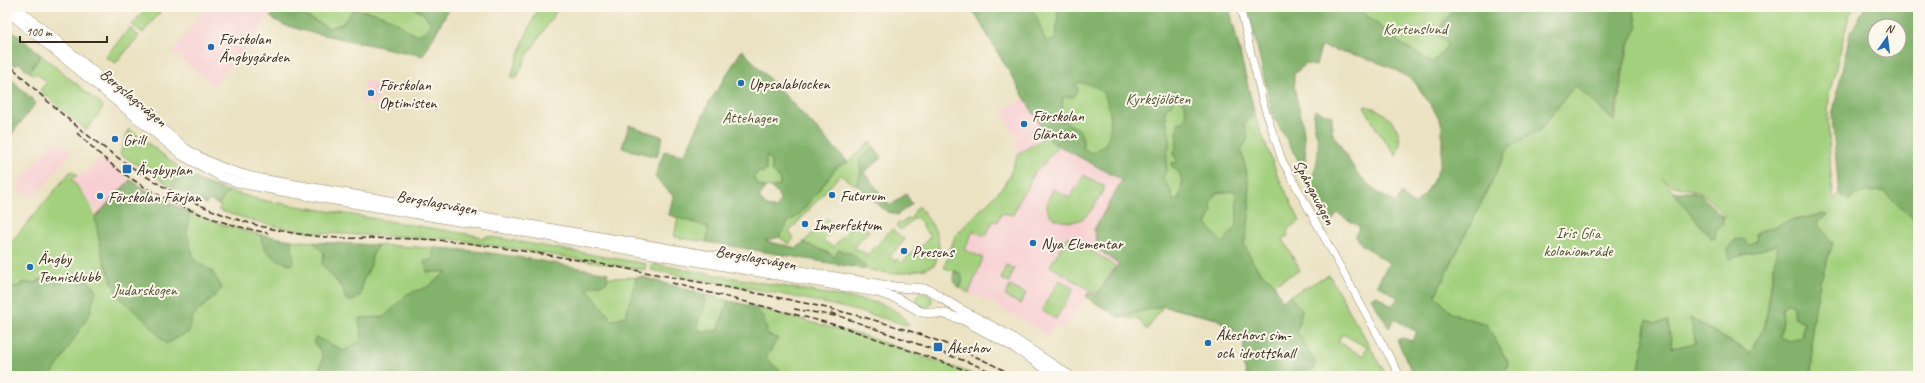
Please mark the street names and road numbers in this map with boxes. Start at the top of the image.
street label: Bergslagsvägen [96,64,171,132]
street label: Spångavägen [1289,156,1340,229]
street label: Bergslagsvägen [395,186,479,220]
street label: Bergslagsvägen [714,241,798,275]

